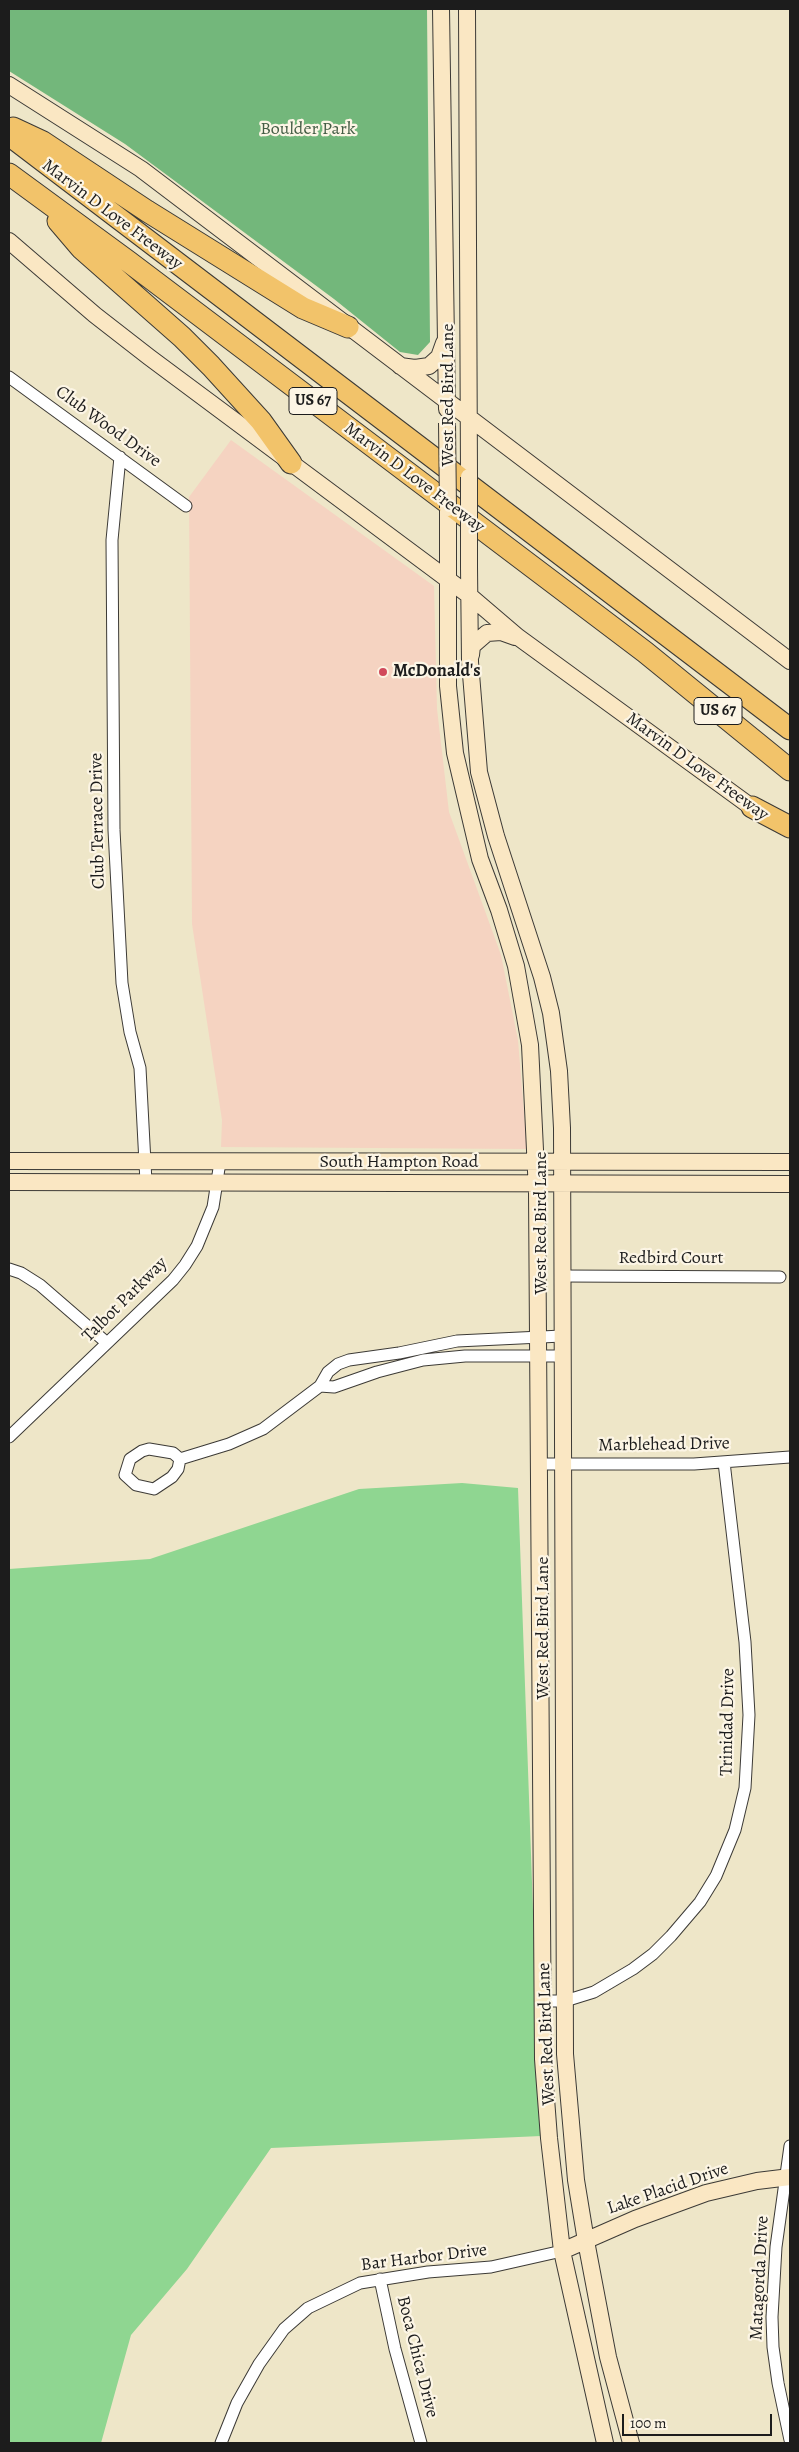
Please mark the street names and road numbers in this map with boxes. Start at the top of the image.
street label: Marvin D Love Freeway [37,155,187,275]
street label: West Red Bird Lane [438,323,460,467]
street label: Club Wood Drive [51,381,165,473]
road number: US 67 [289,388,337,414]
street label: Marvin D Love Freeway [339,418,489,538]
road number: US 67 [694,698,742,724]
street label: Marvin D Love Freeway [622,708,772,826]
street label: Club Terrace Drive [86,753,110,889]
street label: West Red Bird Lane [531,1151,553,1295]
street label: South Hampton Road [320,1152,478,1174]
street label: Redbird Court [619,1248,723,1270]
street label: Talbot Parkway [78,1253,172,1347]
street label: Marblehead Drive [598,1433,730,1457]
street label: West Red Bird Lane [533,1556,555,1700]
street label: Trinidad Drive [716,1668,740,1776]
street label: West Red Bird Lane [534,1962,560,2106]
street label: Lake Placid Drive [605,2158,731,2220]
street label: Matagorda Drive [746,2215,774,2341]
street label: Bar Harbor Drive [360,2240,488,2276]
street label: Boca Chica Drive [391,2294,443,2420]

